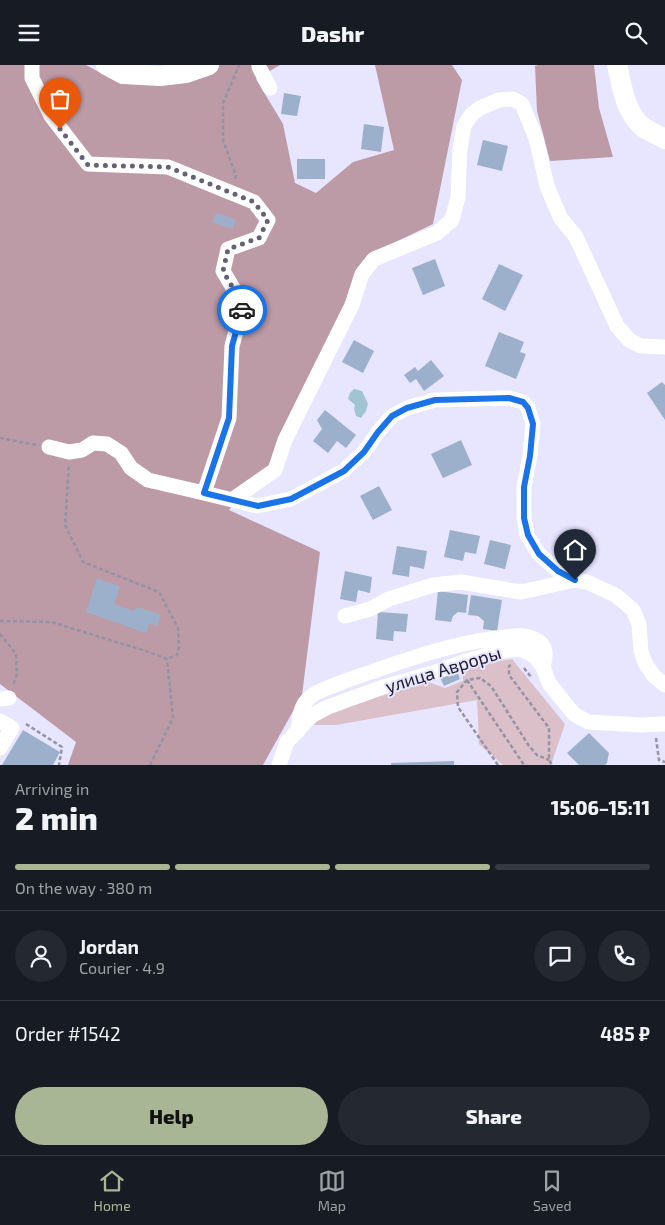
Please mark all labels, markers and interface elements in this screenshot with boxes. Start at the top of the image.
icon: menu [15,19,43,47]
icon: search [622,19,650,47]
text: Dashr [301,20,364,46]
pin [39,78,81,129]
icon: bag [46,85,74,113]
courier [217,285,267,335]
icon: car [228,296,256,324]
pin [554,529,596,580]
icon: home [561,536,589,564]
street label: улица Авроры [383,641,503,697]
text: Arriving in [15,779,89,798]
text: 15:06–15:11 [551,796,650,819]
text: 2 min [15,798,98,836]
text: On the way · 380 m [15,878,152,897]
button: person [15,930,67,982]
button: chat [534,930,586,982]
button: phone [598,930,650,982]
text: Jordan [79,935,139,958]
text: Courier · 4.9 [79,958,165,977]
text: Order #1542 [15,1022,121,1045]
text: 485 ₽ [600,1022,650,1045]
button: Help [15,1087,328,1145]
button: Share [338,1087,650,1145]
tab: Home [94,1167,131,1214]
tab: Map [318,1167,346,1214]
tab: Saved [533,1167,571,1214]

